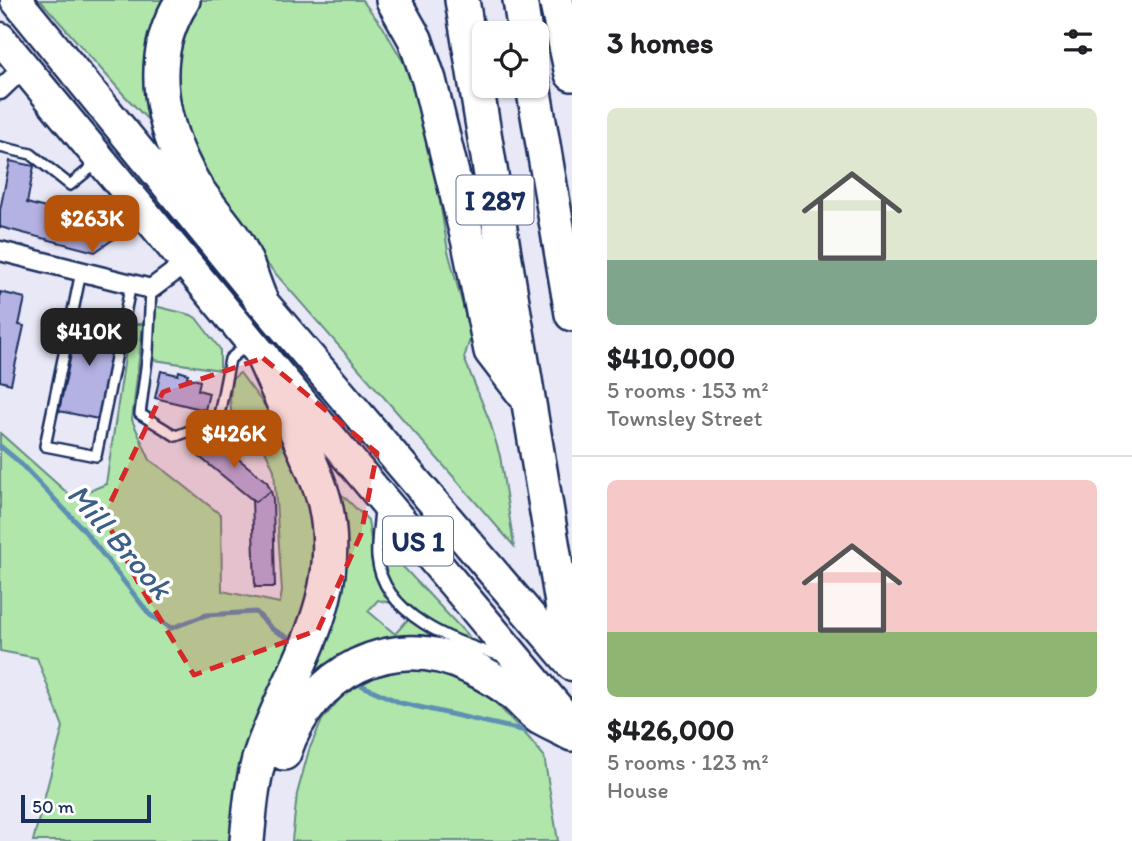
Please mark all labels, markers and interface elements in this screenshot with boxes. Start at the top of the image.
map controls [472,21,549,98]
button: locate [472,21,549,98]
icon: filters [1059,23,1097,61]
text: 3 homes [607,24,714,61]
icon: home [789,153,915,279]
road number: I 287 [456,176,534,224]
pin: $263K [43,196,141,255]
text: $263K [60,204,124,232]
pin: $410K [40,308,138,368]
text: $410K [56,317,122,345]
text: $410,000 [607,339,735,376]
text: 5 rooms · 153 m² [607,376,769,404]
text: Townsley Street [607,404,762,432]
pin: $426K [185,410,283,470]
text: $426K [202,419,266,447]
water label: Mill Brook [60,475,181,608]
road number: US 1 [383,516,453,566]
icon: home [789,525,915,651]
text: $426,000 [607,711,734,748]
text: 5 rooms · 123 m² [607,748,769,776]
text: House [607,776,669,804]
scale bar [21,792,150,824]
text: 50 m [32,795,74,818]

